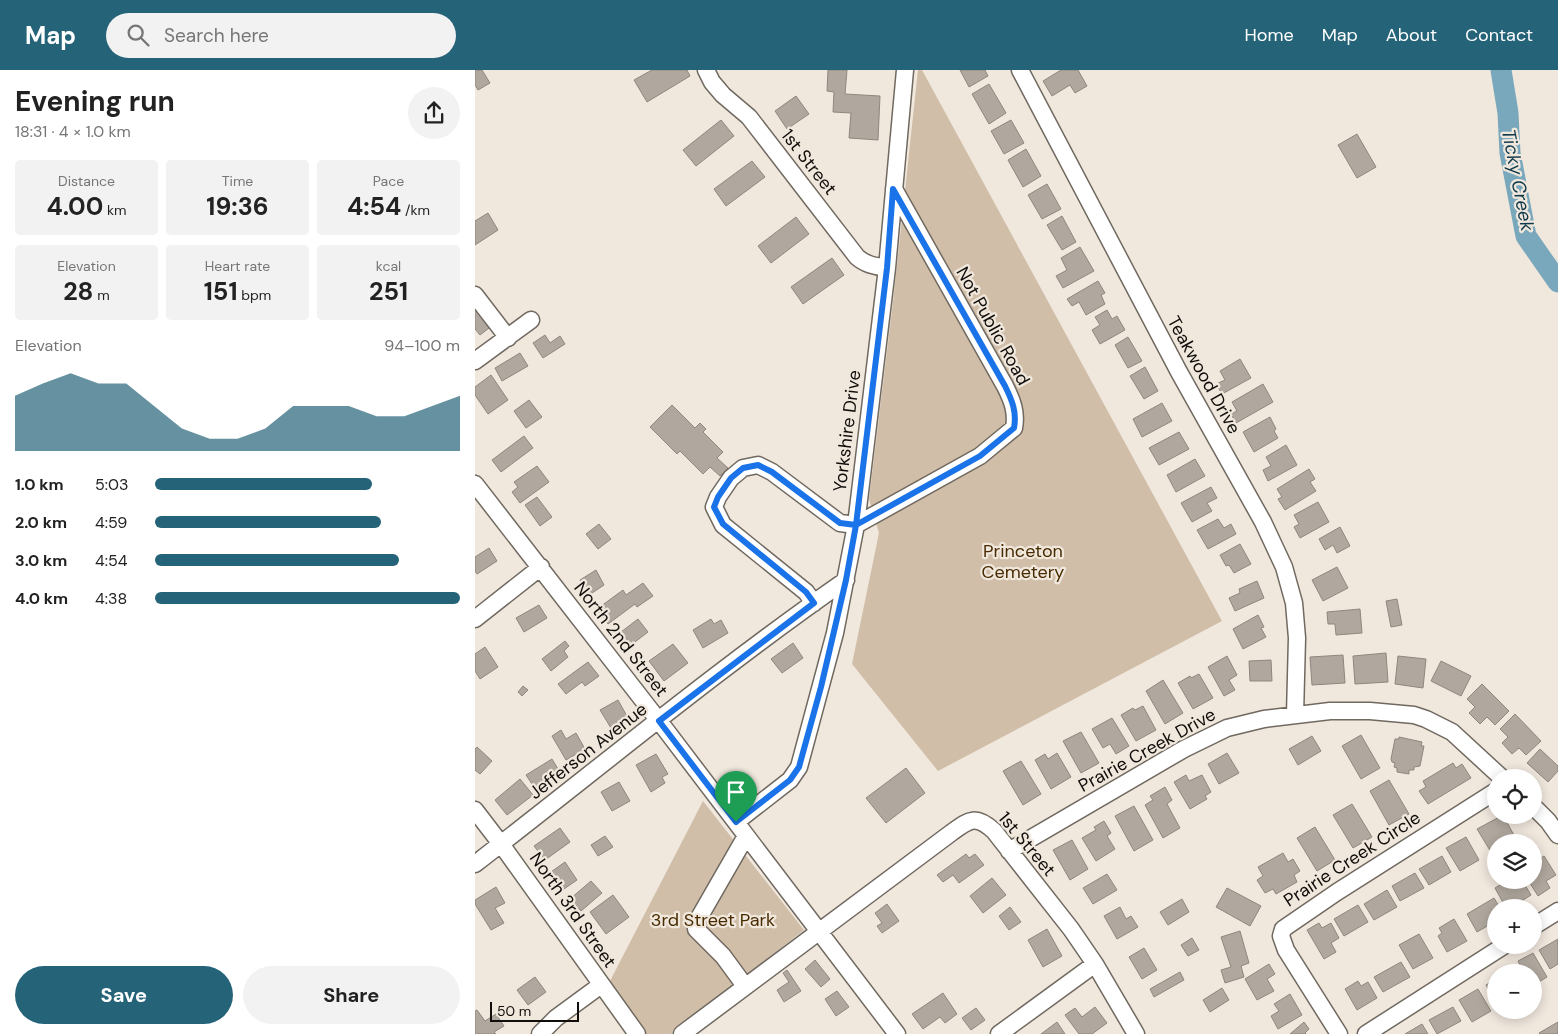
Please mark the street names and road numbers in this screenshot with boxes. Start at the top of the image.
street label: 1st Street [776,124,842,200]
street label: Not Public Road [951,262,1035,390]
street label: Teakwood Drive [1162,312,1246,438]
street label: Yorkshire Drive [828,369,866,493]
street label: North 2nd Street [569,577,673,701]
street label: Jefferson Avenue [524,697,652,805]
street label: Prairie Creek Drive [1074,702,1220,798]
street label: Prairie Creek Circle [1279,806,1425,912]
street label: 1st Street [993,807,1061,881]
street label: North 3rd Street [524,847,622,973]

